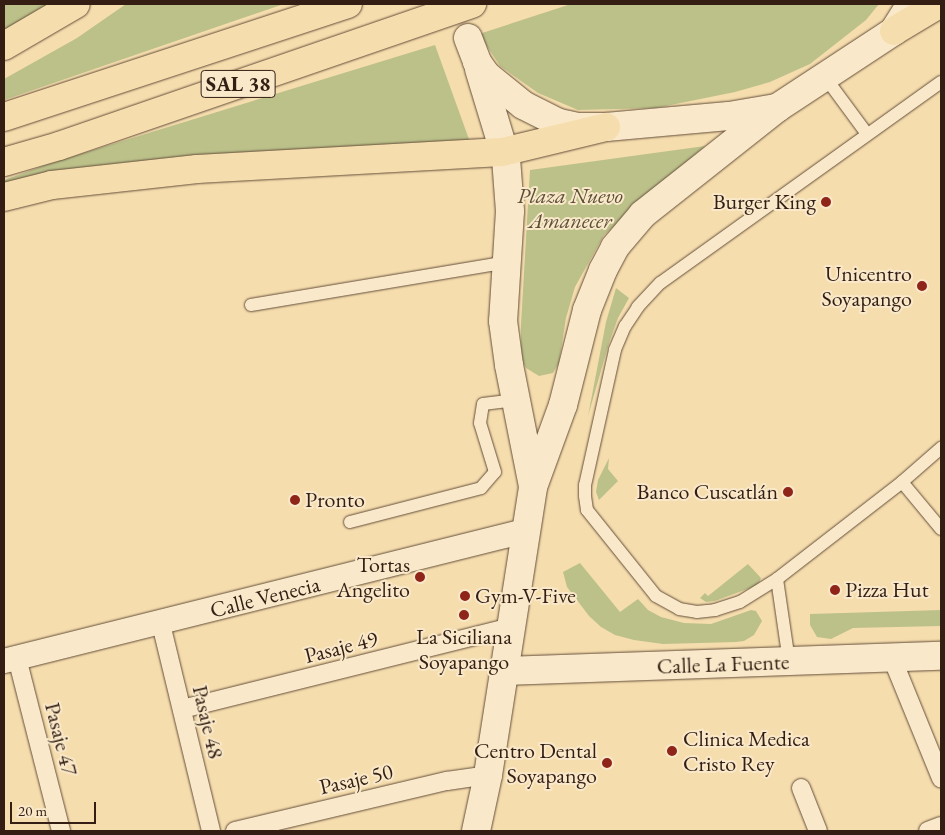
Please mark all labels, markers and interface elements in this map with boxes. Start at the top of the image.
road number: SAL 38 [200,66,276,102]
park label: Plaza Nuevo Amanecer [517,182,623,234]
place label: Burger King [713,189,816,215]
marker: Burger King [820,196,832,208]
place label: Unicentro Soyapango [822,260,912,312]
marker: Unicentro Soyapango [916,280,928,292]
place label: Banco Cuscatlán [637,479,778,505]
marker: Banco Cuscatlán [782,486,794,498]
place label: Pronto [305,487,365,513]
marker: Pronto [289,494,301,506]
place label: Tortas Angelito [337,551,410,602]
street label: Calle Venecia [207,571,323,623]
marker: Tortas Angelito [414,571,426,583]
place label: Pizza Hut [845,577,929,603]
place label: Gym-V-Five [475,583,576,609]
marker: Pizza Hut [829,584,841,596]
marker: Gym-V-Five [459,590,471,602]
marker: La Siciliana Soyapango [458,609,470,621]
place label: La Siciliana Soyapango [416,623,512,674]
street label: Pasaje 49 [302,625,380,669]
street label: Calle La Fuente [656,648,790,680]
street label: Pasaje 48 [187,683,229,761]
street label: Pasaje 47 [39,700,83,778]
place label: Clinica Medica Cristo Rey [683,725,810,776]
place label: Centro Dental Soyapango [474,737,597,788]
marker: Clinica Medica Cristo Rey [665,744,679,758]
marker: Centro Dental Soyapango [601,757,613,769]
street label: Pasaje 50 [317,758,395,800]
scale bar [12,792,99,824]
text: 20 m [18,801,47,820]

